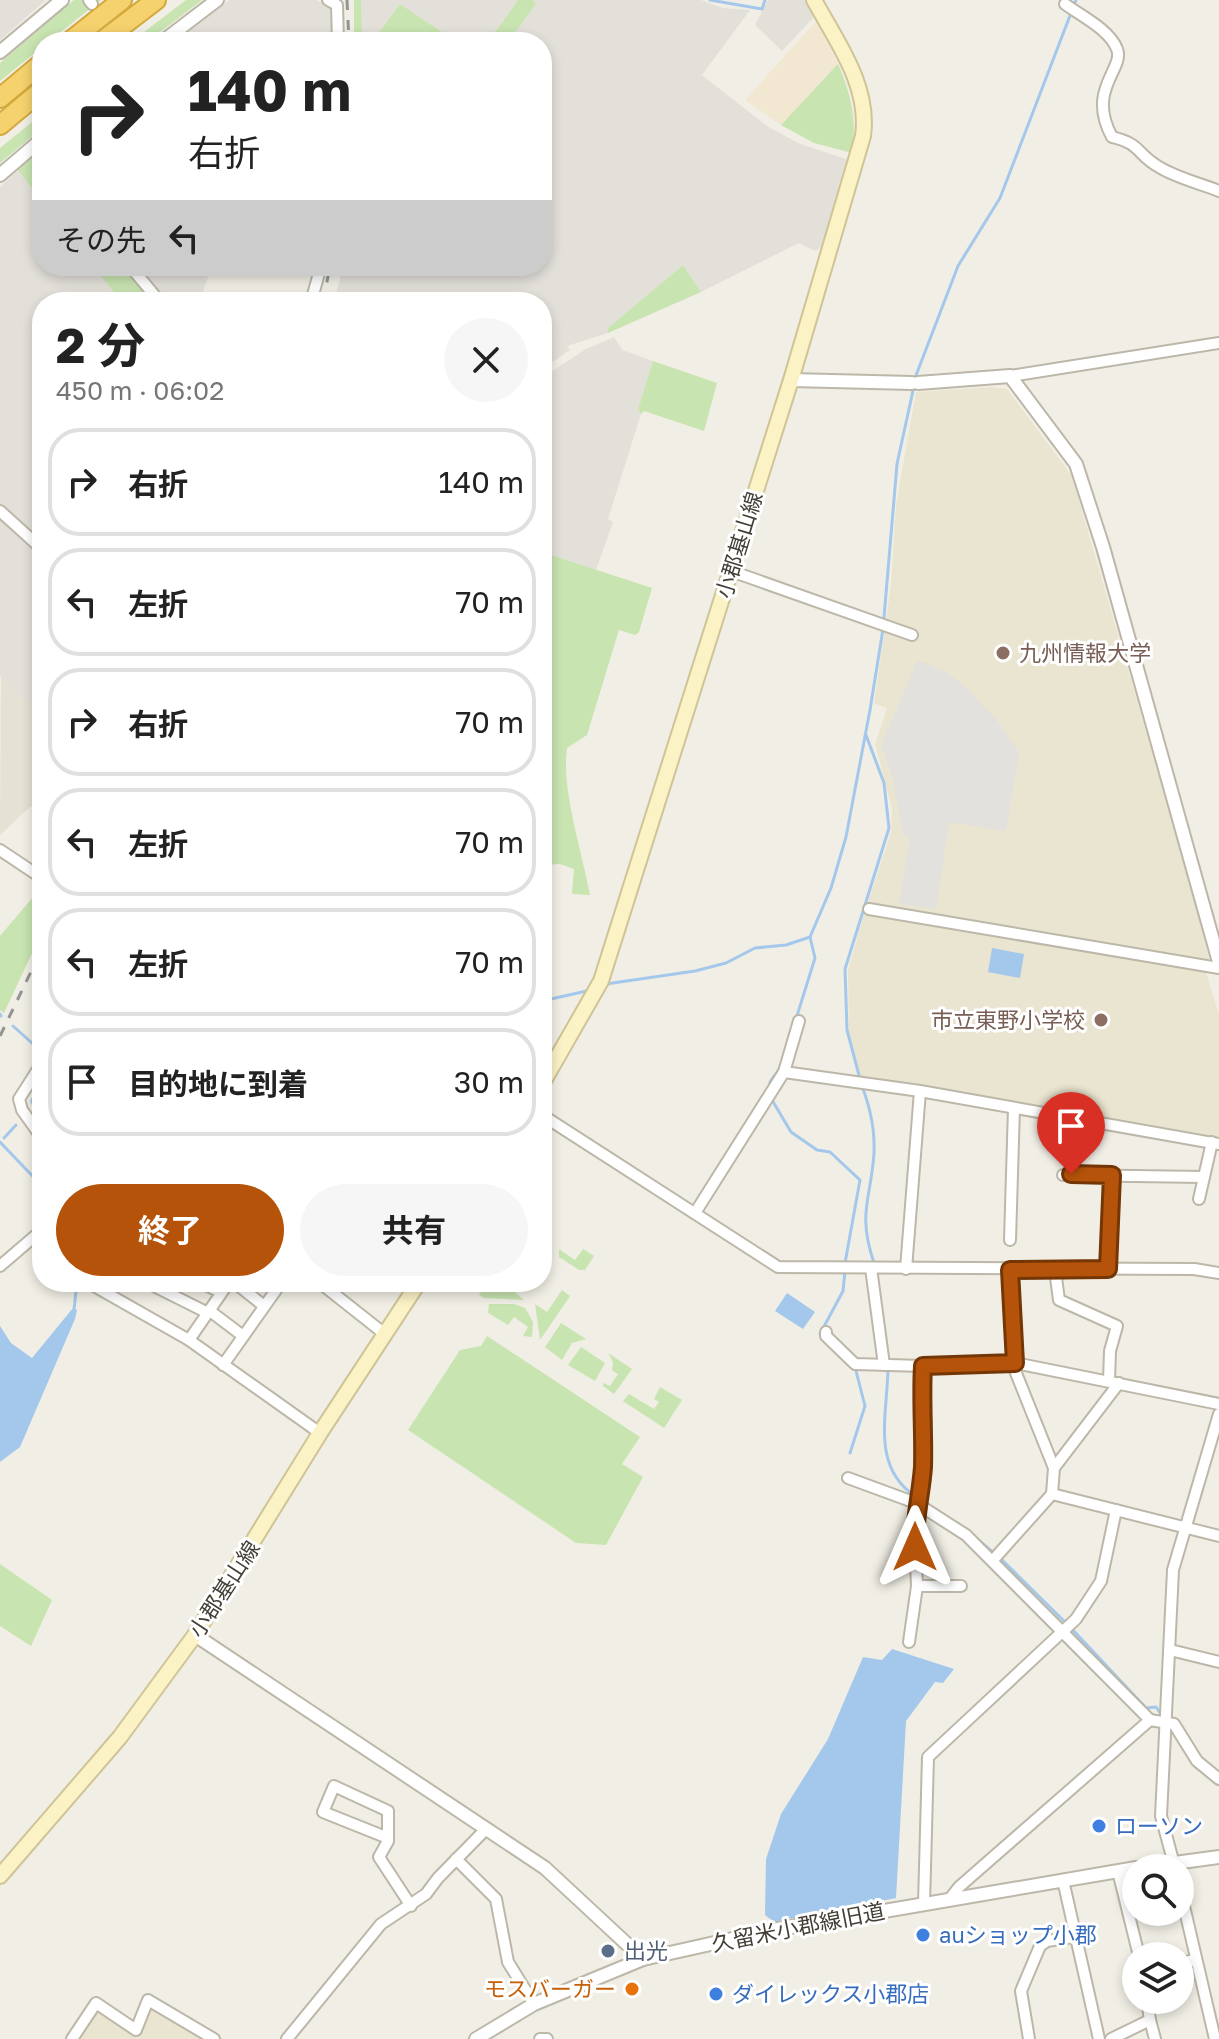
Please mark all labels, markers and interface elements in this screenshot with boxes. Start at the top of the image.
text: 140 m [188,56,351,123]
icon: right [56,64,160,168]
text: 右折 [188,131,260,174]
icon: left [162,216,206,260]
text: その先 [56,222,146,258]
text: 2 分 [56,316,145,374]
button: close [444,318,528,402]
text: 450 m · 06:02 [56,375,224,406]
icon: right [60,460,104,504]
text: 140 m [439,464,524,500]
text: 右折 [128,466,188,502]
street label: 小郡基山線 [710,488,768,601]
icon: left [60,580,104,624]
text: 70 m [455,584,524,620]
text: 左折 [128,586,188,622]
place label: 九州情報大学 [1019,639,1151,666]
marker: 九州情報大学 [994,644,1012,662]
icon: right [60,700,104,744]
text: 70 m [455,704,524,740]
text: 右折 [128,706,188,742]
icon: left [60,820,104,864]
text: 70 m [455,824,524,860]
text: 左折 [128,826,188,862]
icon: left [60,940,104,984]
text: 70 m [455,944,524,980]
text: 左折 [128,946,188,982]
place label: 市立東野小学校 [931,1006,1085,1033]
marker: 市立東野小学校 [1092,1011,1110,1029]
icon: arrive [60,1060,104,1104]
text: 30 m [454,1064,524,1100]
text: 目的地に到着 [128,1066,308,1102]
pin [1037,1092,1105,1174]
icon: arrive [1049,1104,1093,1148]
button: 終了 [56,1184,284,1276]
button: 共有 [300,1184,528,1276]
position arrow [873,1505,957,1589]
street label: 小郡基山線 [182,1535,265,1642]
place label: ローソン [1115,1812,1203,1839]
marker: ローソン [1090,1817,1108,1835]
map controls [1122,1854,1194,2014]
button: search [1122,1854,1194,1926]
street label: 久留米小郡線旧道 [709,1896,887,1957]
place label: auショップ小郡 [939,1921,1097,1948]
marker: auショップ小郡 [914,1926,932,1944]
place label: 出光 [624,1937,668,1964]
marker: 出光 [599,1942,617,1960]
button: layers [1122,1942,1194,2014]
place label: モスバーガー [484,1975,616,2002]
marker: モスバーガー [623,1980,641,1998]
place label: ダイレックス小郡店 [732,1980,929,2007]
marker: ダイレックス小郡店 [707,1985,725,2003]

